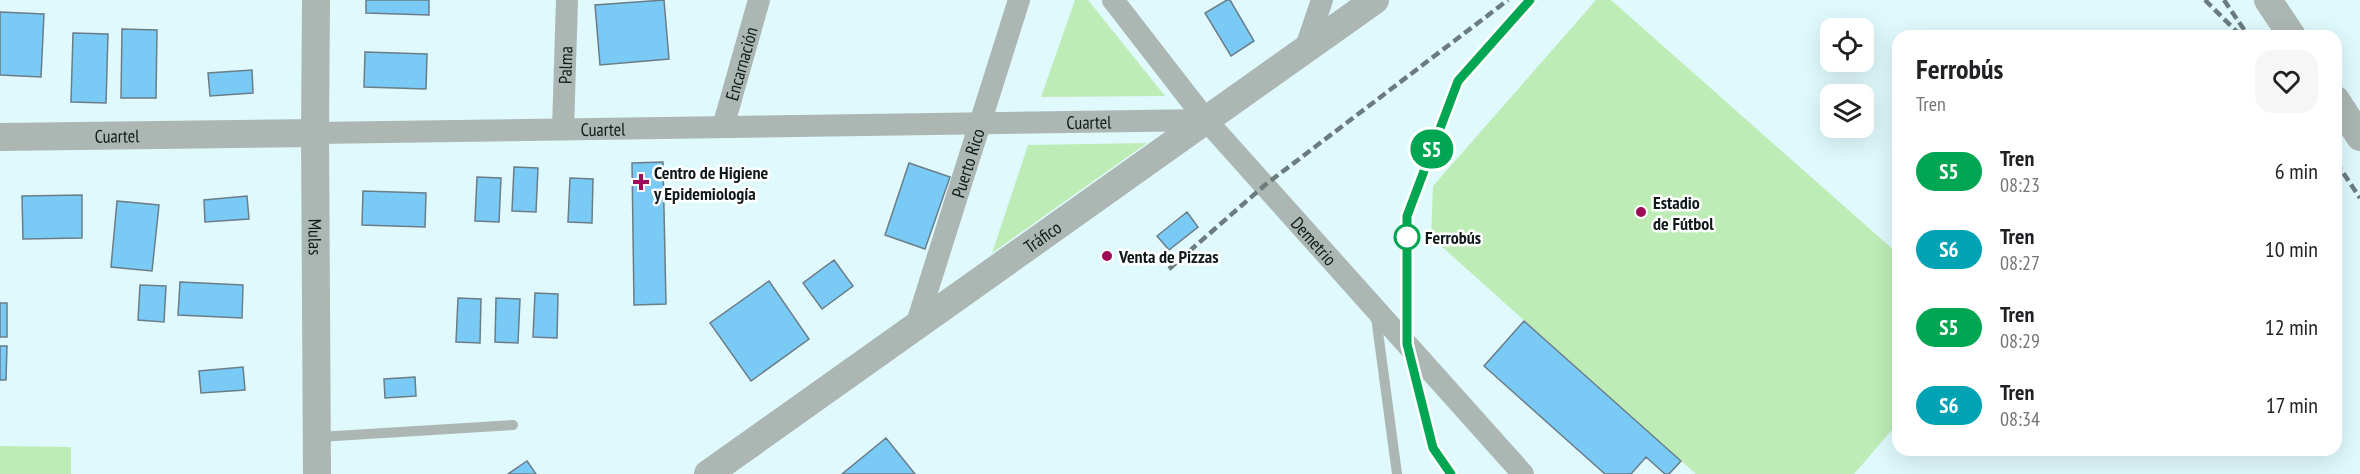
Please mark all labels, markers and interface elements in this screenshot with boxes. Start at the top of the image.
map controls [1820,18,1874,138]
button: locate [1820,18,1874,72]
street label: Encarnación [720,24,762,103]
street label: Palma [553,46,577,84]
text: Ferrobús [1916,50,2003,87]
button: heart [2255,50,2318,113]
button: layers [1820,84,1874,138]
text: Tren [1916,91,1946,117]
street label: Cuartel [1066,110,1112,134]
street label: Cuartel [580,117,626,141]
street label: Cuartel [94,124,140,147]
street label: Puerto Rico [946,125,989,200]
line badge: S5 [1405,130,1459,168]
text: S5 [1422,136,1442,163]
text: Tren [2000,144,2034,172]
text: 6 min [2275,157,2318,185]
text: S5 [1939,158,1959,185]
place label: Centro de Higiene y Epidemiología [653,161,769,205]
text: 08:23 [2000,172,2040,198]
marker: Centro de Higiene y Epidemiología [632,173,650,191]
place label: Estadio de Fútbol [1653,191,1714,235]
marker: Estadio de Fútbol [1634,205,1648,219]
street label: Demetrio [1286,212,1342,270]
street label: Tráfico [1019,215,1066,258]
street label: Mulas [304,219,327,255]
text: Tren [2000,222,2034,250]
marker: Ferrobús [1394,224,1420,250]
place label: Ferrobús [1425,226,1481,249]
text: 10 min [2265,235,2318,263]
text: S6 [1939,236,1959,263]
place label: Venta de Pizzas [1118,245,1219,268]
marker: Venta de Pizzas [1100,249,1114,263]
text: 08:27 [2000,250,2040,276]
text: Tren [2000,300,2034,328]
text: 12 min [2265,313,2318,341]
text: S5 [1939,314,1959,341]
text: 08:29 [2000,328,2040,354]
text: Tren [2000,378,2034,406]
text: 17 min [2266,391,2318,419]
text: S6 [1939,392,1959,419]
text: 08:34 [2000,406,2040,432]

